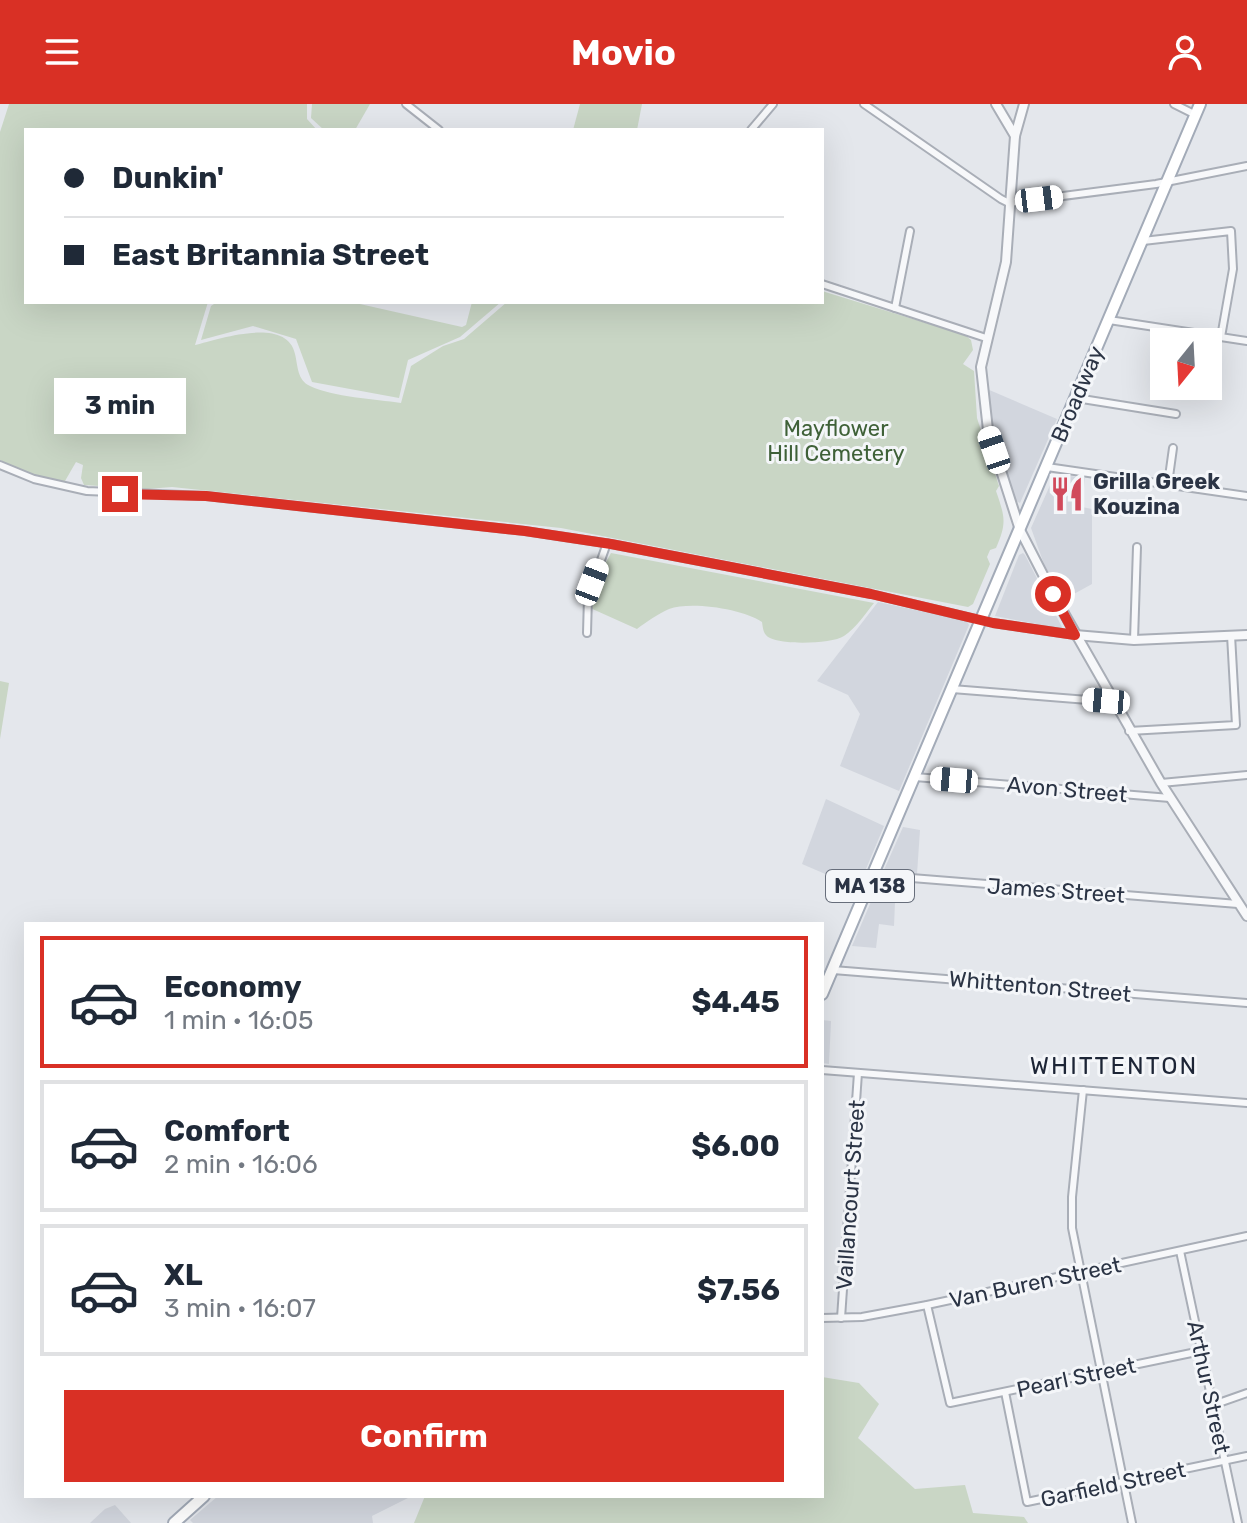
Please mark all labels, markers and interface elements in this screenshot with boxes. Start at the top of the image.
icon: menu [40,30,84,74]
icon: person [1163,30,1207,74]
text: Movio [571,31,676,74]
text: Dunkin' [112,160,224,196]
car [1014,184,1064,214]
text: East Britannia Street [112,237,429,273]
north arrow [1150,328,1222,400]
map controls [1150,328,1222,400]
street label: Broadway [1045,342,1110,446]
callout: 3 min [54,378,186,434]
text: 3 min [85,390,155,421]
park label: Mayflower Hill Cemetery [767,415,905,467]
car [975,423,1013,477]
place label: Grilla Greek Kouzina [1093,468,1220,520]
restaurant icon: Grilla Greek Kouzina [1048,475,1086,513]
route end [102,476,138,512]
car [572,555,612,609]
route start [1035,576,1071,612]
car [1081,687,1131,715]
car [929,766,979,794]
street label: Avon Street [1006,771,1129,808]
road number: MA 138 [826,870,914,902]
street label: James Street [986,872,1126,909]
street label: Whittenton Street [948,965,1132,1008]
icon: car [68,966,140,1038]
text: Economy [164,969,302,1005]
text: $4.45 [692,984,780,1020]
text: 1 min · 16:05 [164,1005,313,1036]
district label: WHITTENTON [1030,1052,1198,1080]
street label: Vaillancourt Street [830,1099,871,1291]
icon: car [68,1110,140,1182]
text: Comfort [164,1113,290,1149]
text: $6.00 [691,1128,780,1164]
text: 2 min · 16:06 [164,1149,318,1180]
street label: Van Buren Street [947,1251,1124,1314]
icon: car [68,1254,140,1326]
text: XL [164,1257,203,1293]
text: $7.56 [697,1272,780,1308]
text: 3 min · 16:07 [164,1293,316,1324]
street label: Arthur Street [1181,1318,1236,1456]
street label: Pearl Street [1014,1352,1139,1403]
button: Confirm [64,1390,784,1482]
street label: Garfield Street [1038,1456,1188,1513]

